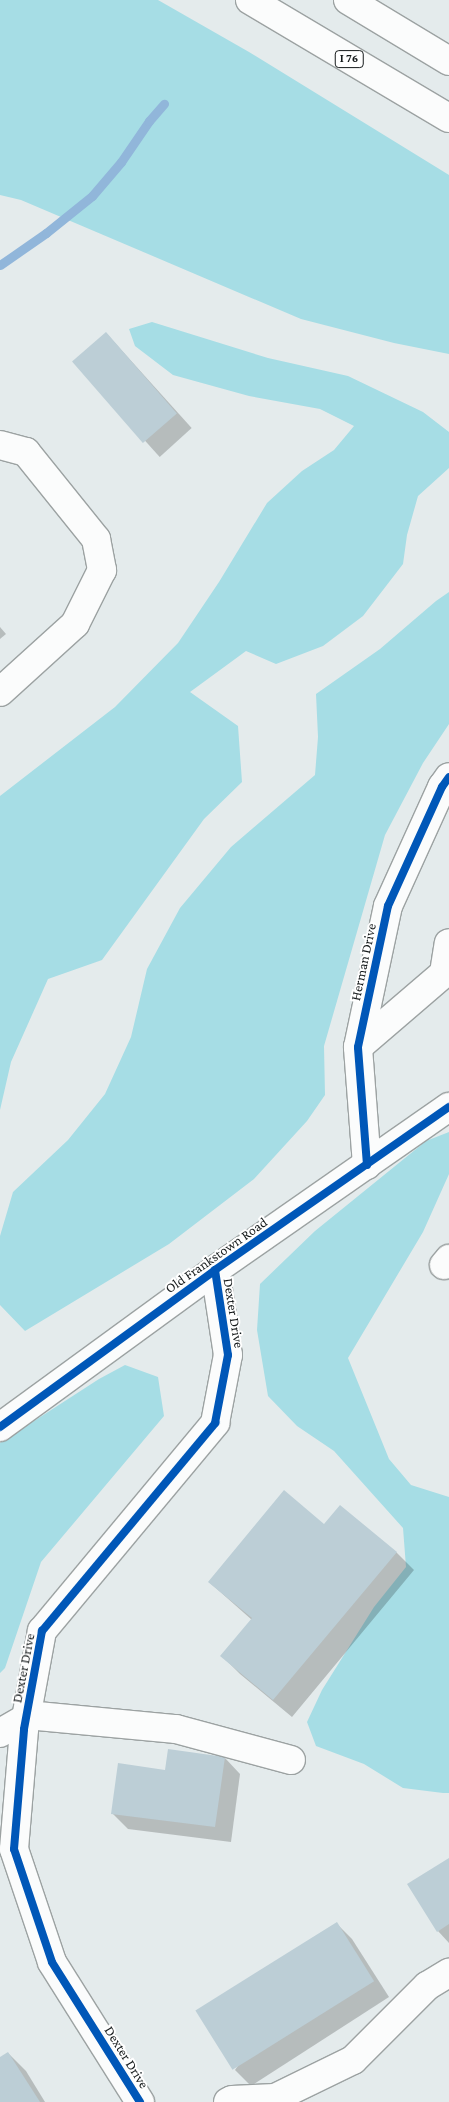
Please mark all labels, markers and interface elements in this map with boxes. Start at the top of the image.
road number: I 76 [334,50,364,68]
street label: Herman Drive [347,922,379,1002]
street label: Old Frankstown Road [162,1213,270,1297]
street label: Dexter Drive [220,1277,248,1349]
street label: Dexter Drive [8,1632,38,1704]
street label: Dexter Drive [101,2023,153,2091]

